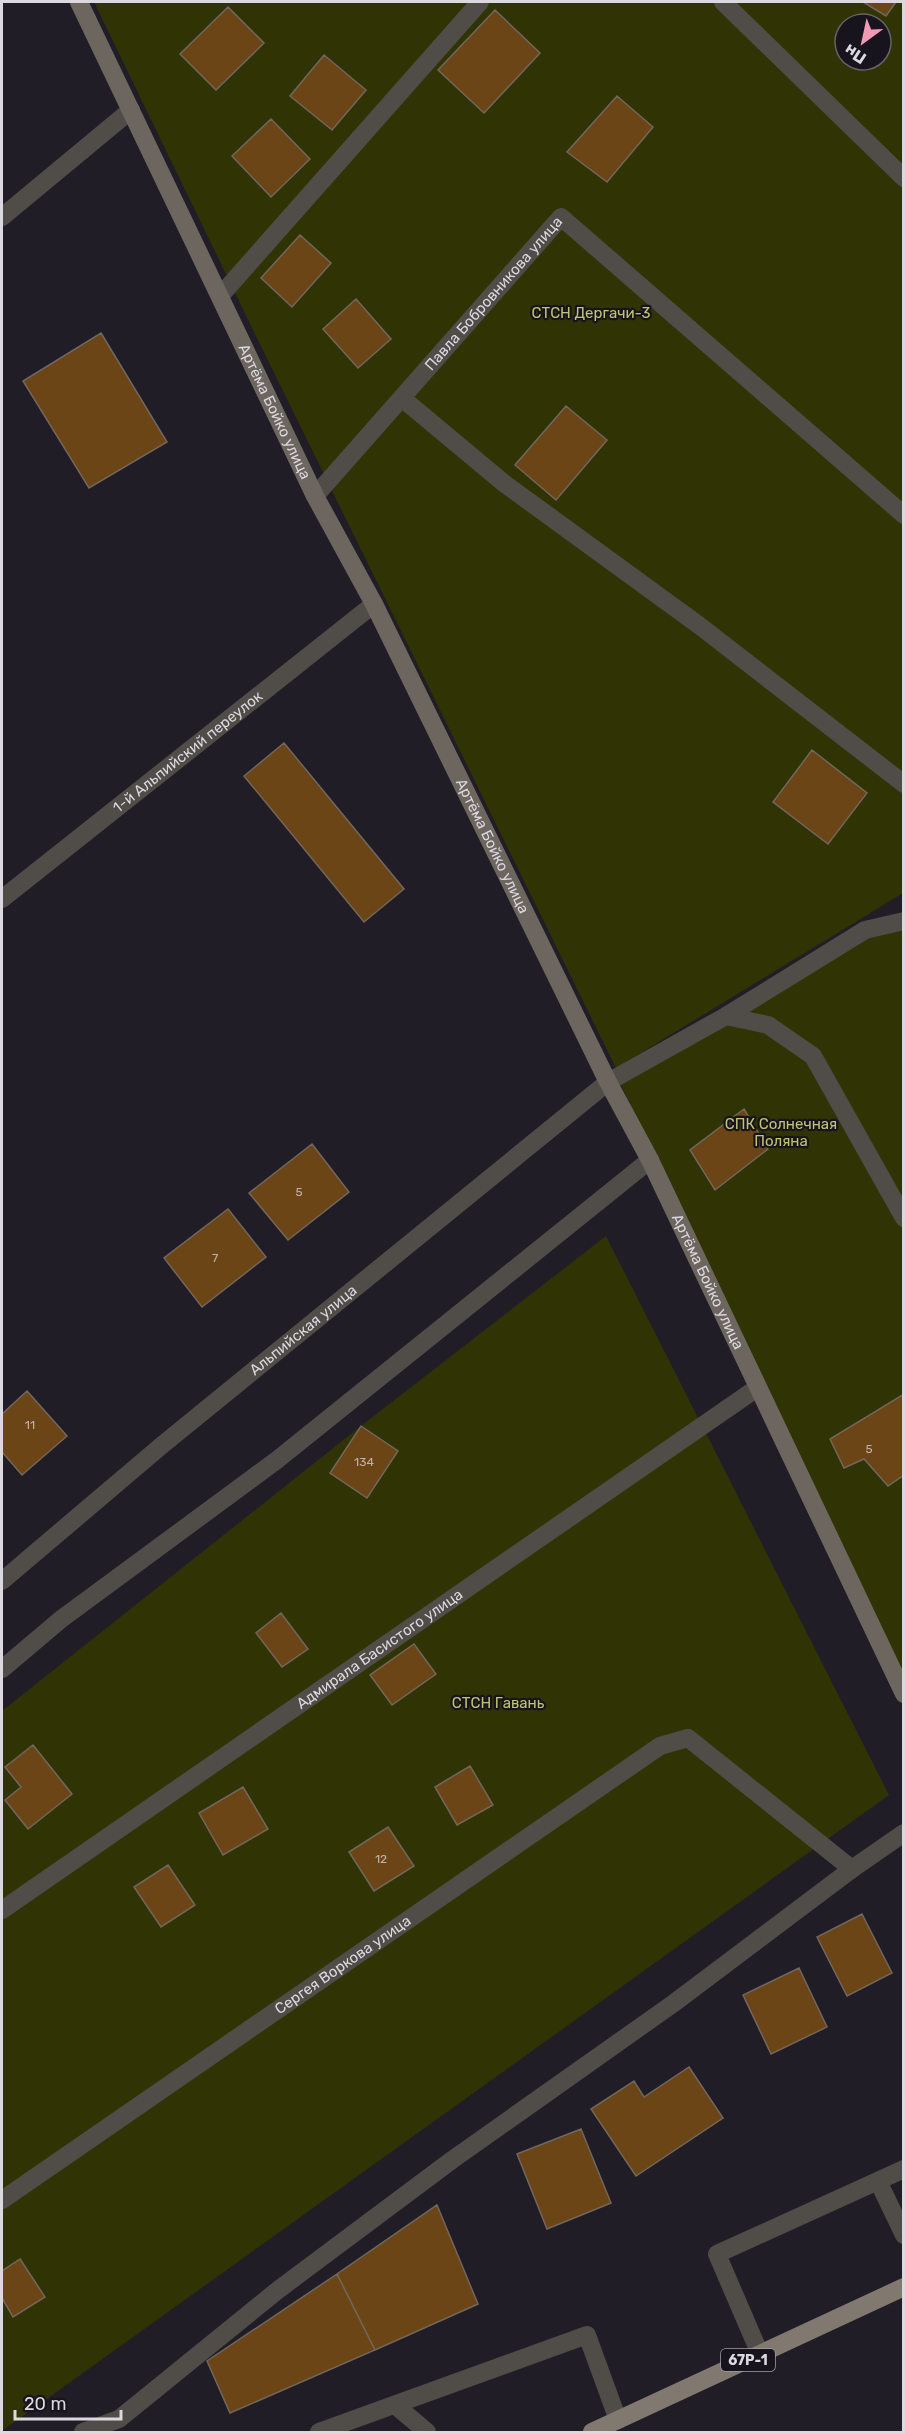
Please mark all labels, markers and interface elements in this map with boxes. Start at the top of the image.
north arrow [833,12,893,72]
text: Пн [841,40,870,68]
street label: Павла Бобровникова улица [421,213,566,374]
park label: СТСН Дергачи-3 [531,304,651,322]
street label: Артёма Бойко улица [235,341,315,482]
street label: 1-й Альпийский переулок [109,687,266,817]
street label: Артёма Бойко улица [452,776,533,916]
park label: СПК Солнечная Поляна [725,1115,837,1150]
house number: 5 [295,1185,303,1199]
street label: Артёма Бойко улица [668,1211,748,1352]
house number: 7 [212,1251,218,1265]
street label: Альпийская улица [246,1281,361,1379]
house number: 11 [25,1418,35,1432]
house number: 5 [865,1442,873,1456]
house number: 134 [354,1455,374,1469]
street label: Адмирала Басистого улица [293,1585,466,1713]
park label: СТСН Гавань [452,1694,545,1712]
house number: 12 [375,1852,387,1866]
street label: Сергея Воркова улица [271,1912,414,2018]
road number: 67Р-1 [721,2349,775,2371]
scale bar [15,2383,122,2421]
text: 20 m [24,2393,66,2415]

